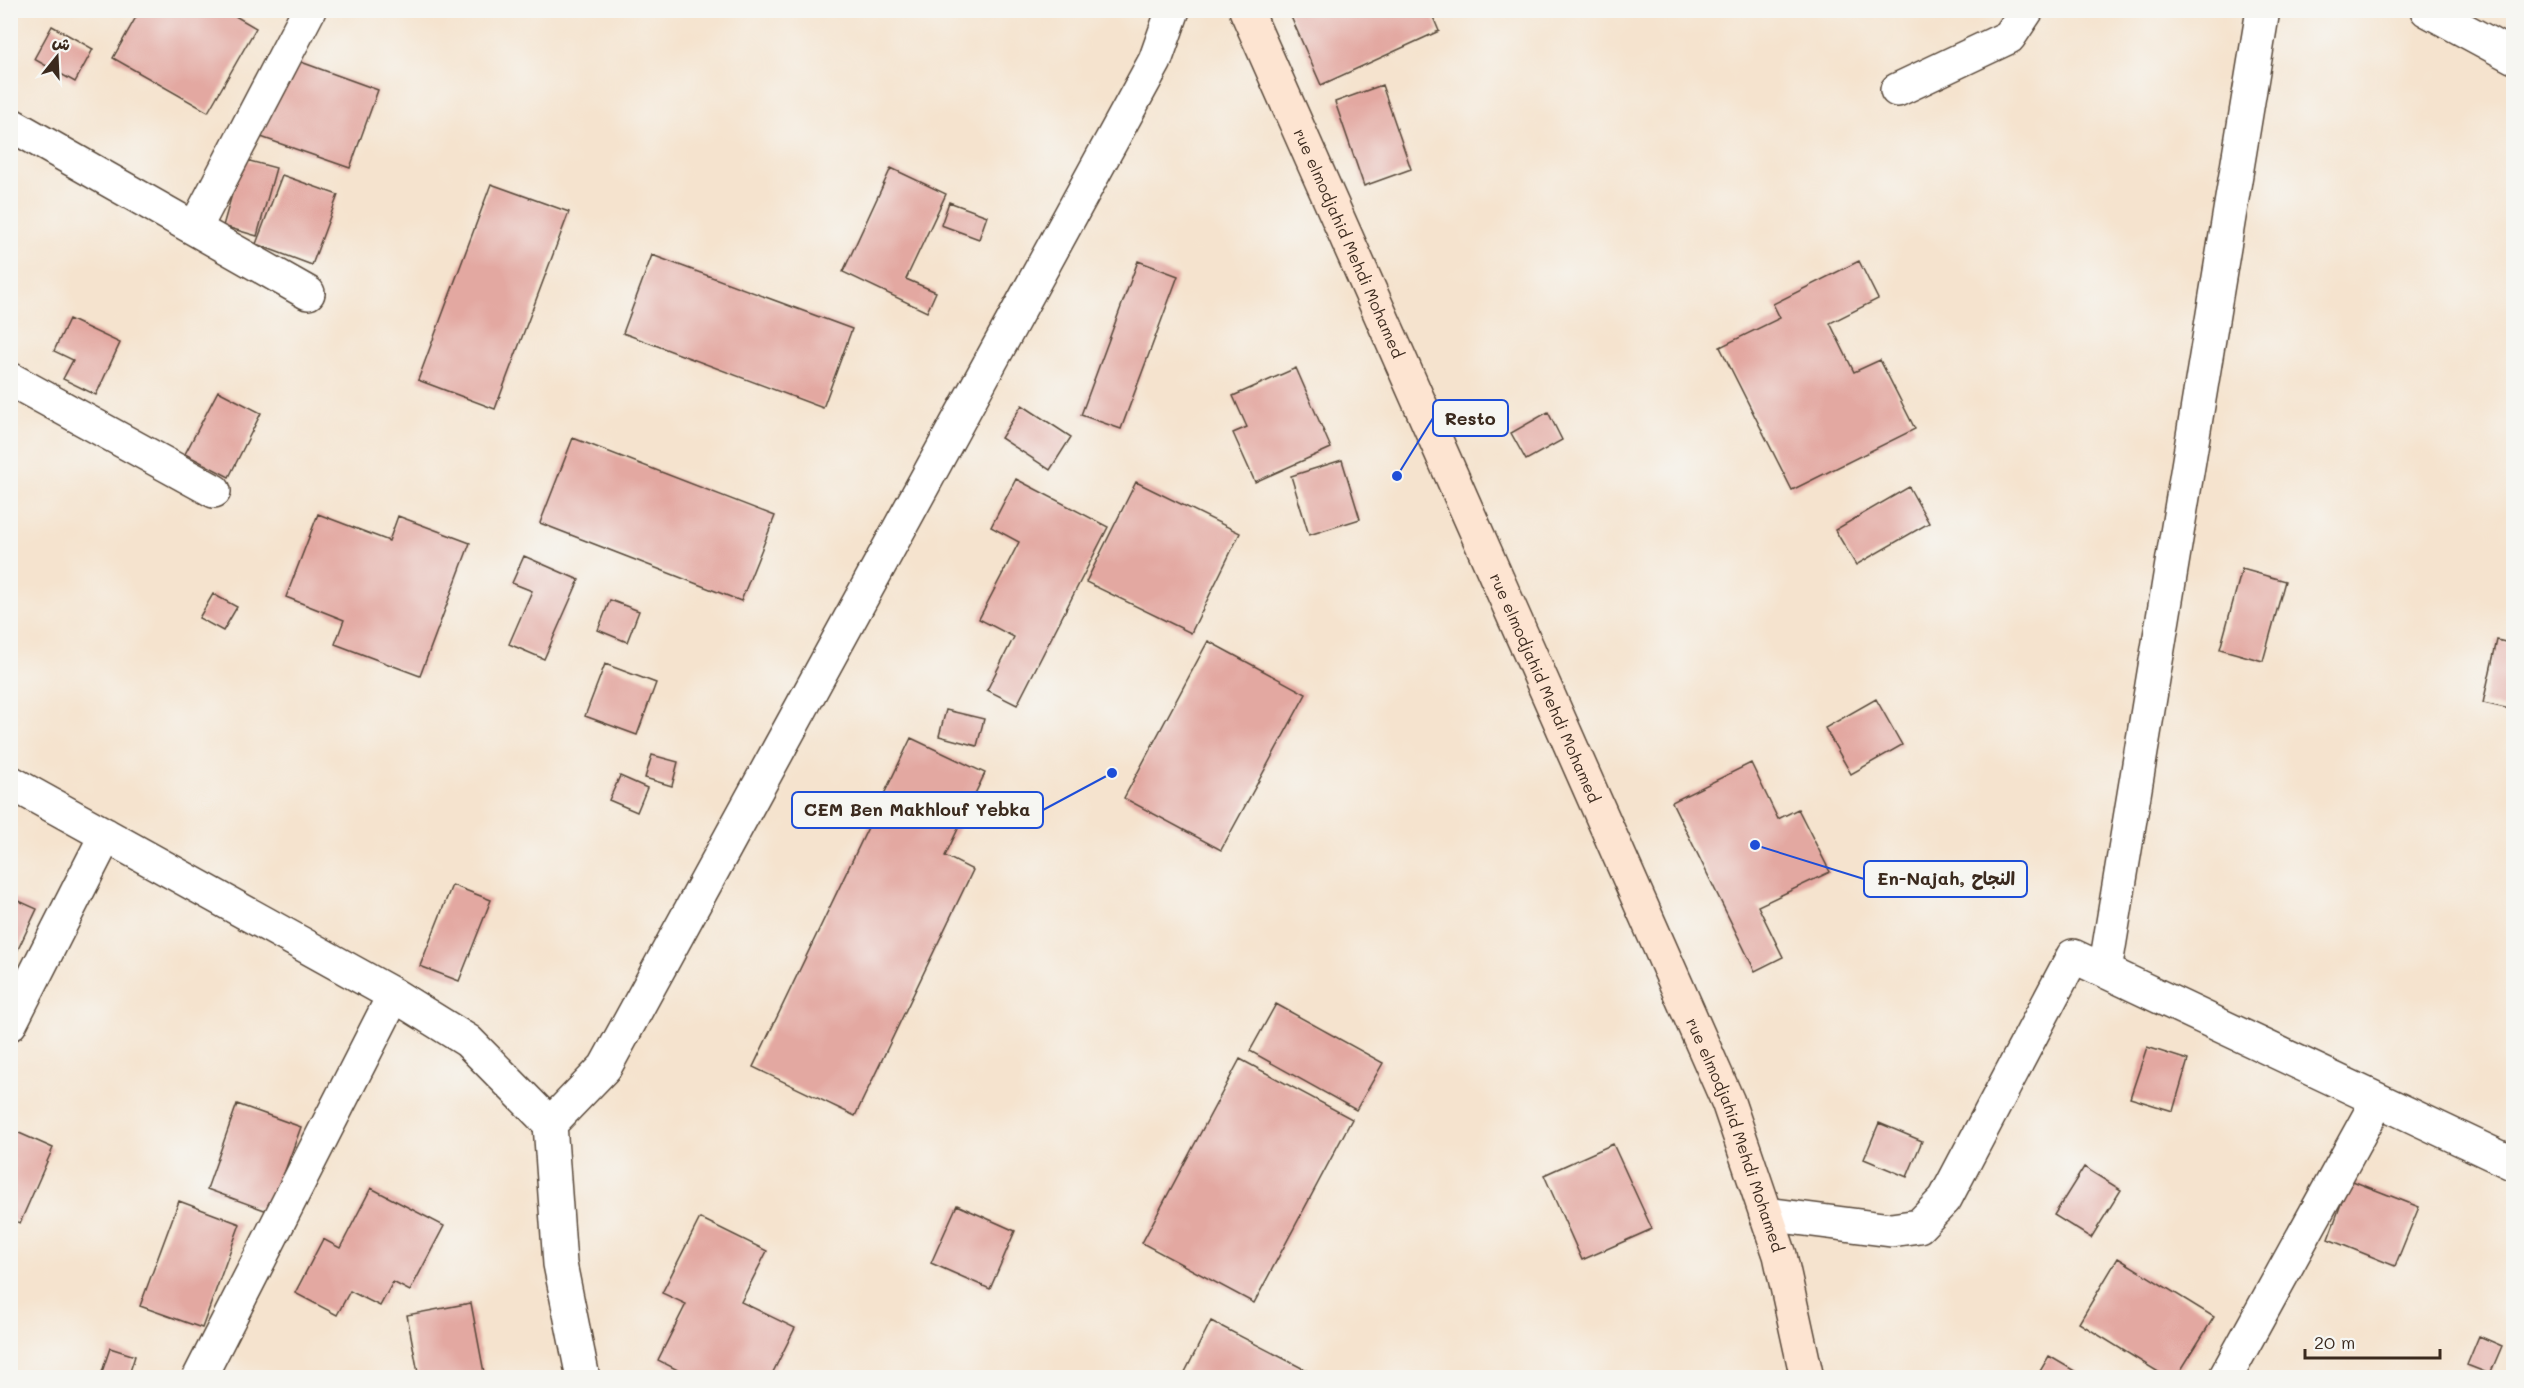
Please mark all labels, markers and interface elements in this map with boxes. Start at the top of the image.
north arrow [27,27,87,87]
text: ش [50,30,73,55]
street label: rue elmodjahid Mehdi Mohamed [1290,125,1409,361]
callout: Resto [1433,400,1508,436]
text: Resto [1444,406,1496,430]
street label: rue elmodjahid Mehdi Mohamed [1486,570,1606,806]
callout: CEM Ben Makhlouf Yebka [792,792,1043,828]
text: CEM Ben Makhlouf Yebka [804,797,1030,821]
callout: En-Najah, النجاح [1864,861,2027,897]
text: En-Najah, النجاح [1877,866,2015,890]
street label: rue elmodjahid Mehdi Mohamed [1682,1014,1789,1255]
scale bar [2305,1322,2440,1360]
text: 20 m [2314,1330,2355,1354]

